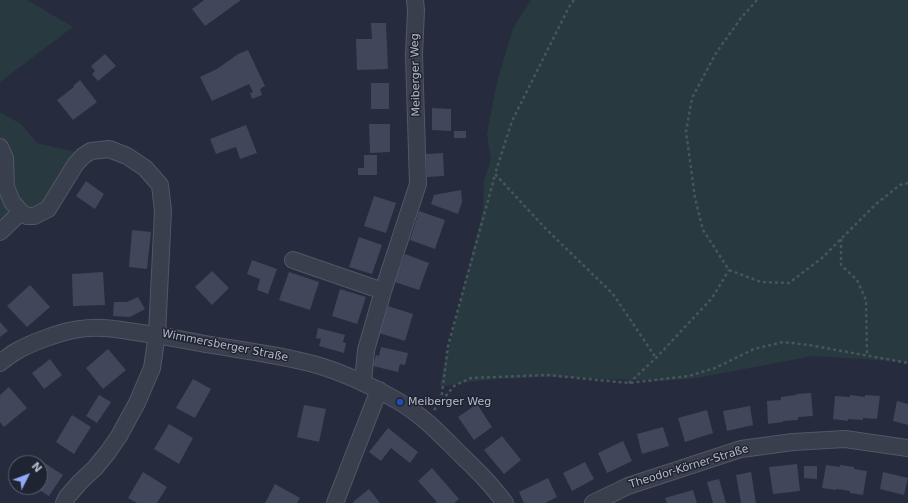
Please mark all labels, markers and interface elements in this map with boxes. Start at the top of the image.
street label: Meiberger Weg [409,33,423,117]
street label: Wimmersberger Straße [161,327,289,365]
place label: Meiberger Weg [408,395,491,409]
marker: Meiberger Weg [395,397,405,407]
street label: Theodor-Körner-Straße [628,443,750,491]
north arrow [8,455,48,495]
text: N [29,460,44,475]

